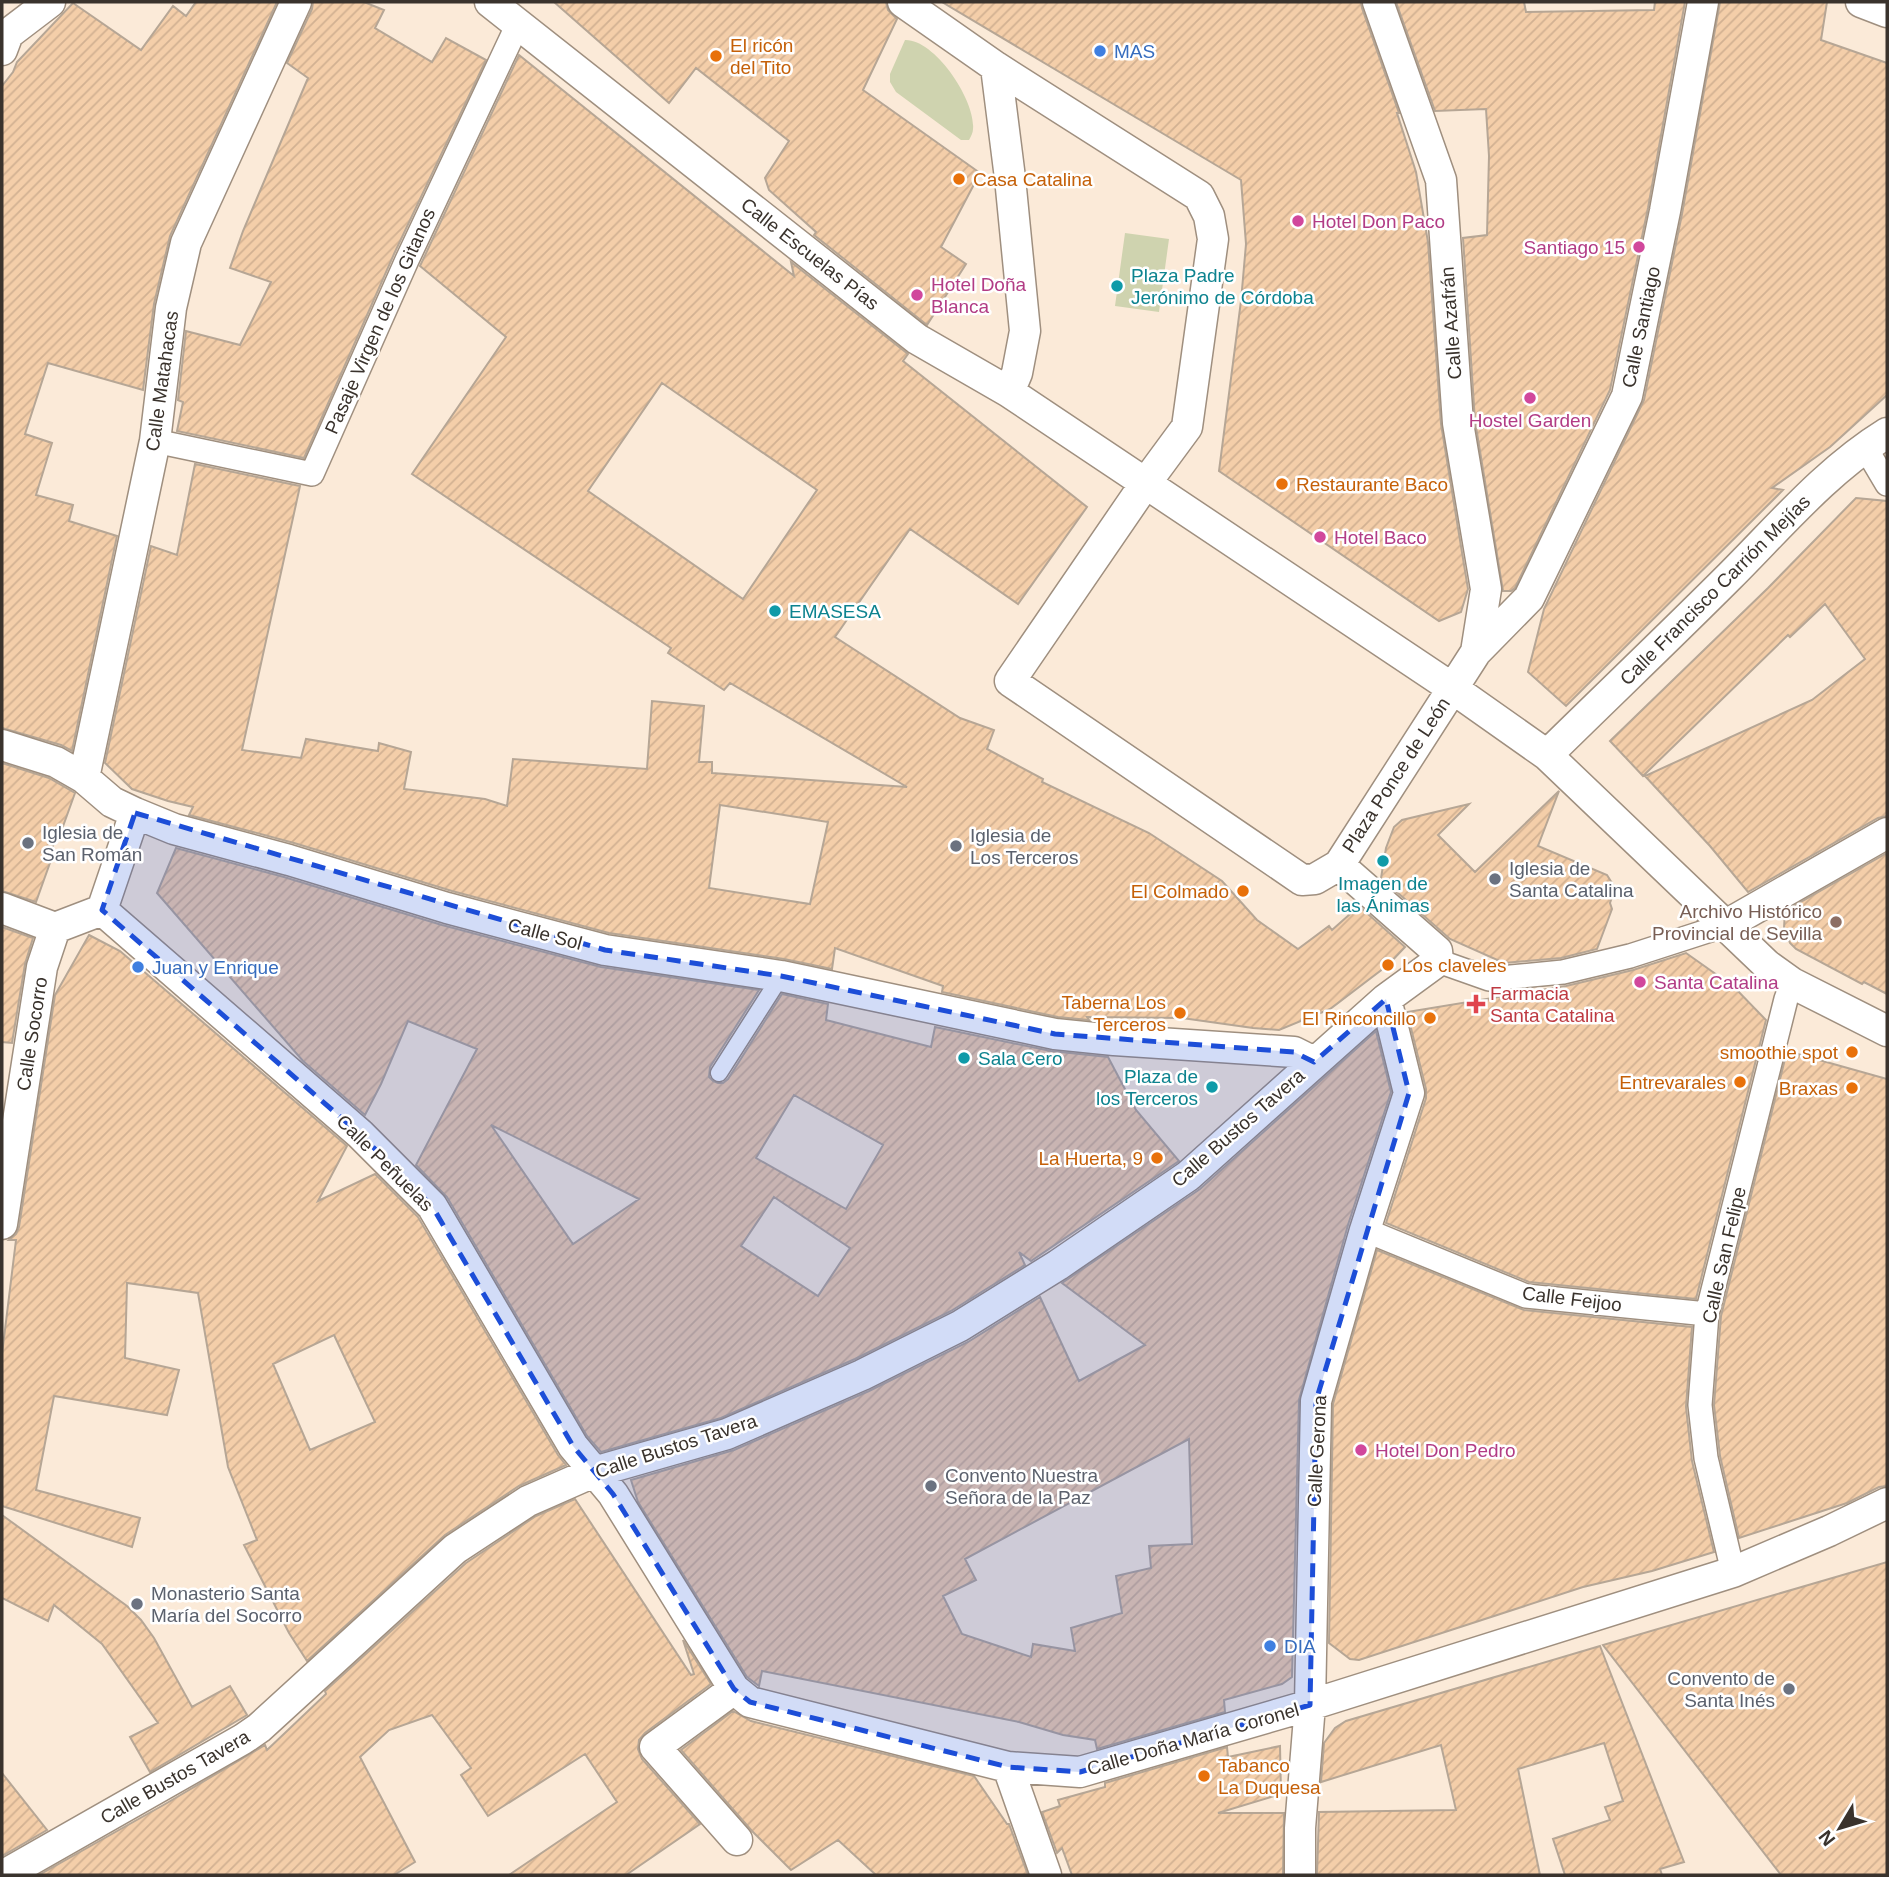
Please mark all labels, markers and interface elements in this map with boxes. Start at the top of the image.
place label: El ricón del Tito [730,35,793,78]
place label: MAS [1114,41,1155,62]
marker: MAS [1092,43,1108,59]
marker: El ricón del Tito [708,48,724,64]
place label: Casa Catalina [973,169,1093,190]
marker: Casa Catalina [951,171,967,187]
street label: Calle Escuelas Pías [737,194,883,314]
street label: Pasaje Virgen de los Gitanos [321,205,439,437]
place label: Hotel Don Paco [1312,211,1445,232]
marker: Hotel Don Paco [1290,213,1306,229]
place label: Santiago 15 [1524,237,1625,258]
marker: Santiago 15 [1631,239,1647,255]
street label: Calle Santiago [1618,264,1664,390]
place label: Plaza Padre Jerónimo de Córdoba [1131,265,1314,308]
street label: Calle Azafrán [1437,266,1465,380]
place label: Hotel Doña Blanca [931,274,1026,317]
marker: Plaza Padre Jerónimo de Córdoba [1109,278,1125,294]
marker: Hotel Doña Blanca [909,287,925,303]
street label: Calle Matahacas [142,309,182,453]
marker: Hostel Garden [1522,390,1538,406]
place label: Hostel Garden [1469,410,1591,431]
place label: Restaurante Baco [1296,474,1448,495]
marker: Restaurante Baco [1274,476,1290,492]
street label: Calle Francisco Carrión Mejías [1616,491,1814,689]
place label: Hotel Baco [1334,527,1427,548]
marker: Hotel Baco [1312,529,1328,545]
place label: EMASESA [789,601,881,622]
marker: EMASESA [767,603,783,619]
street label: Plaza Ponce de León [1338,694,1454,856]
place label: Iglesia de San Román [42,822,142,865]
place label: Iglesia de Los Terceros [970,825,1078,868]
marker: Iglesia de San Román [20,835,36,851]
marker: Iglesia de Los Terceros [948,838,964,854]
marker: Imagen de las Ánimas [1375,853,1391,869]
place label: Iglesia de Santa Catalina [1509,858,1634,901]
marker: Iglesia de Santa Catalina [1487,871,1503,887]
place label: Imagen de las Ánimas [1337,873,1429,916]
place label: El Colmado [1131,881,1229,902]
marker: El Colmado [1235,883,1251,899]
place label: Archivo Histórico Provincial de Sevilla [1652,901,1822,944]
street label: Calle Sol [506,914,584,954]
marker: Archivo Histórico Provincial de Sevilla [1828,914,1844,930]
place label: Los claveles [1402,955,1507,976]
place label: Juan y Enrique [152,957,279,978]
marker: Los claveles [1380,957,1396,973]
marker: Juan y Enrique [130,959,146,975]
place label: Santa Catalina [1654,972,1779,993]
marker: Santa Catalina [1632,974,1648,990]
street label: Calle Socorro [13,976,51,1092]
place label: Farmacia Santa Catalina [1490,983,1615,1026]
place label: Taberna Los Terceros [1061,992,1166,1035]
marker: Farmacia Santa Catalina [1468,996,1484,1012]
marker: Taberna Los Terceros [1172,1005,1188,1021]
place label: El Rinconcillo [1302,1008,1416,1029]
marker: El Rinconcillo [1422,1010,1438,1026]
place label: smoothie spot [1720,1042,1839,1063]
marker: smoothie spot [1844,1044,1860,1060]
place label: Sala Cero [978,1048,1063,1069]
marker: Sala Cero [956,1050,972,1066]
street label: Calle Bustos Tavera [1167,1064,1309,1191]
place label: Plaza de los Terceros [1096,1066,1198,1109]
place label: Entrevarales [1619,1072,1726,1093]
marker: Entrevarales [1732,1074,1748,1090]
place label: Braxas [1779,1078,1838,1099]
marker: Plaza de los Terceros [1204,1079,1220,1095]
marker: Braxas [1844,1080,1860,1096]
street label: Calle Peñuelas [332,1110,438,1216]
place label: La Huerta, 9 [1038,1148,1143,1169]
marker: La Huerta, 9 [1149,1150,1165,1166]
street label: Calle San Felipe [1698,1185,1750,1325]
street label: Calle Feijoo [1521,1282,1623,1316]
street label: Calle Gerona [1304,1394,1330,1507]
street label: Calle Bustos Tavera [593,1410,760,1482]
place label: Hotel Don Pedro [1375,1440,1515,1461]
marker: Hotel Don Pedro [1353,1442,1369,1458]
place label: Convento Nuestra Señora de la Paz [945,1465,1099,1508]
marker: Convento Nuestra Señora de la Paz [923,1478,939,1494]
place label: Monasterio Santa María del Socorro [151,1583,302,1626]
marker: Monasterio Santa María del Socorro [129,1596,145,1612]
place label: DIA [1284,1636,1316,1657]
marker: DIA [1262,1638,1278,1654]
place label: Convento de Santa Inés [1667,1668,1775,1711]
marker: Convento de Santa Inés [1781,1681,1797,1697]
street label: Calle Doña María Coronel [1085,1699,1301,1779]
street label: Calle Bustos Tavera [97,1726,254,1828]
place label: Tabanco La Duquesa [1218,1755,1321,1798]
marker: Tabanco La Duquesa [1196,1768,1212,1784]
north arrow [1805,1793,1875,1863]
text: N [1814,1826,1839,1850]

